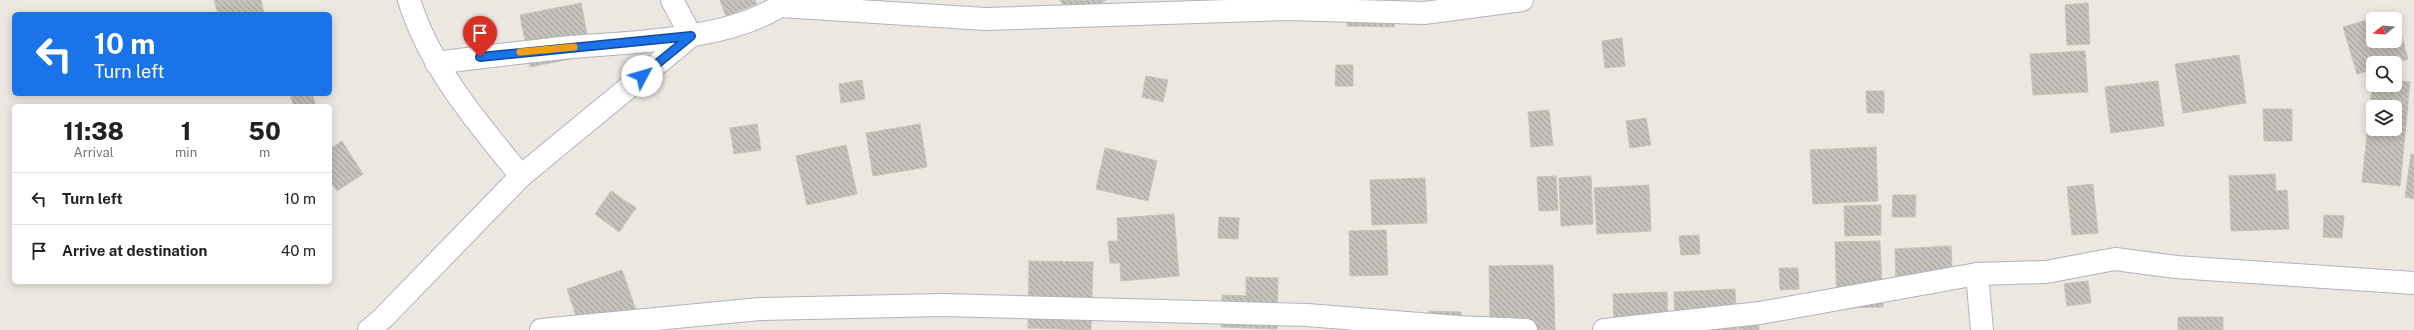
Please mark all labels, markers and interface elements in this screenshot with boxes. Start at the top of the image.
north arrow [2366,12,2402,48]
map controls [2366,12,2402,136]
pin [463,16,497,57]
icon: arrive [469,22,491,44]
text: 10 m [94,27,155,60]
icon: left [28,28,80,80]
position arrow [621,55,663,97]
button: search [2366,56,2402,92]
text: Turn left [94,61,164,82]
button: layers [2366,100,2402,136]
text: 11:38 [63,117,124,145]
text: 1 [181,117,191,145]
text: 50 [248,117,281,145]
text: Arrival [73,145,114,160]
text: min [175,145,197,160]
text: m [259,145,270,160]
icon: left [28,188,50,210]
text: Turn left [62,190,123,207]
text: 10 m [284,190,316,207]
icon: arrive [28,240,50,262]
text: Arrive at destination [62,242,207,259]
text: 40 m [281,242,316,259]

